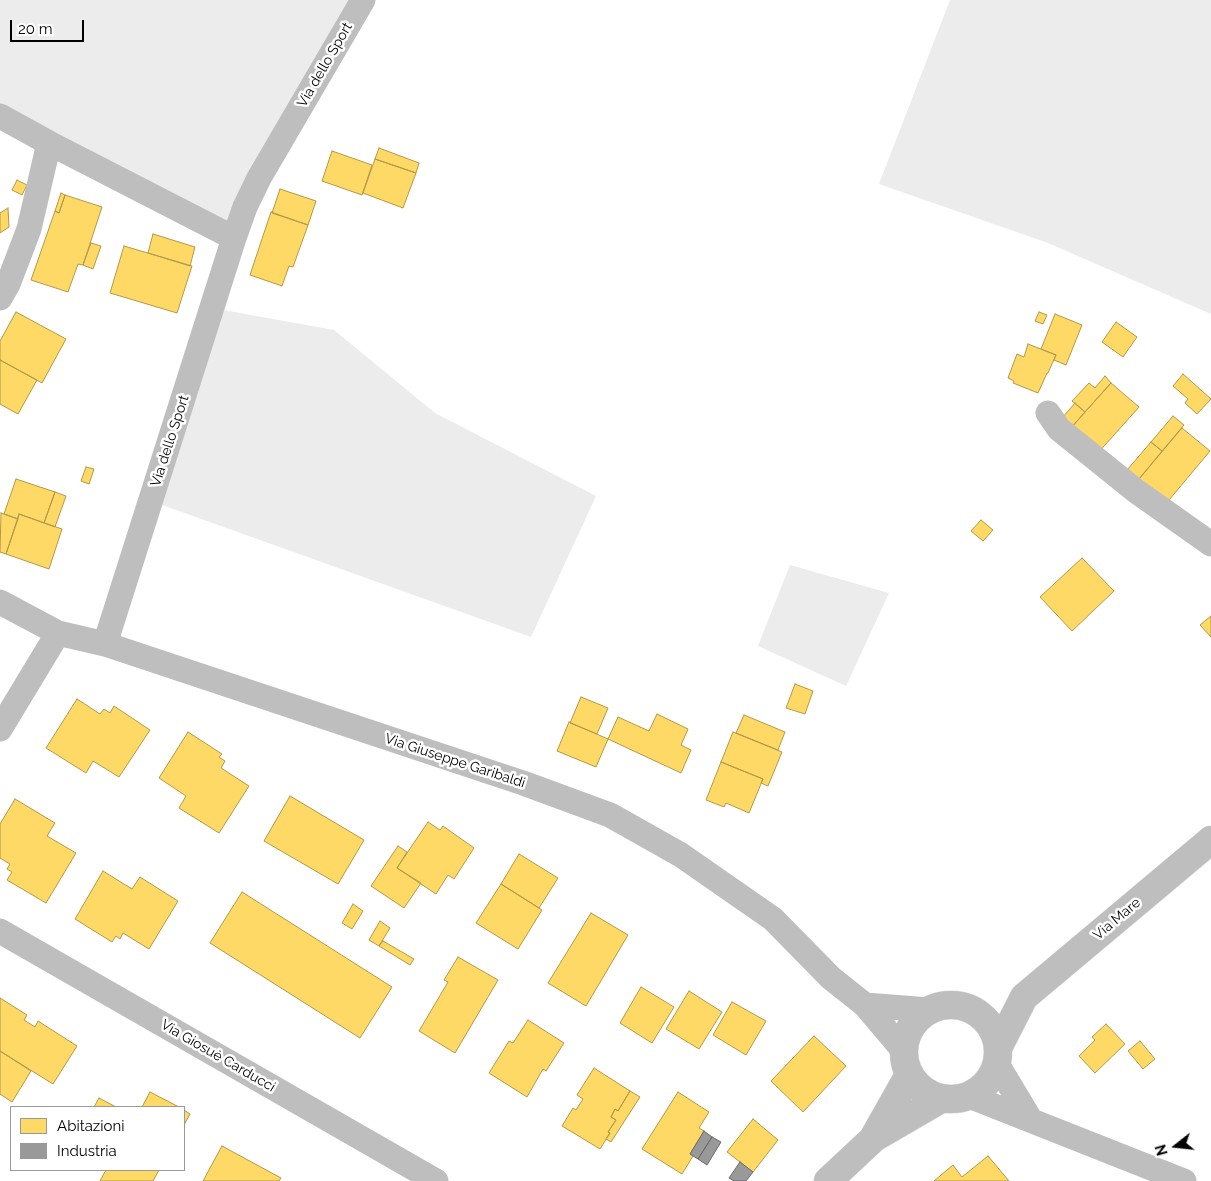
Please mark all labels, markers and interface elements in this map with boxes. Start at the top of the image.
scale bar [12,10,86,42]
text: 20 m [18,20,53,38]
street label: Via dello Sport [294,20,356,110]
street label: Via dello Sport [147,393,193,489]
street label: Via Giuseppe Garibaldi [383,730,527,792]
street label: Via Mare [1090,894,1144,944]
street label: Via Giosuè Carducci [158,1016,278,1096]
legend [10,1106,185,1171]
text: Abitazioni [57,1117,124,1135]
north arrow [1151,1121,1201,1171]
text: Industria [57,1142,117,1160]
text: N [1152,1143,1171,1157]

